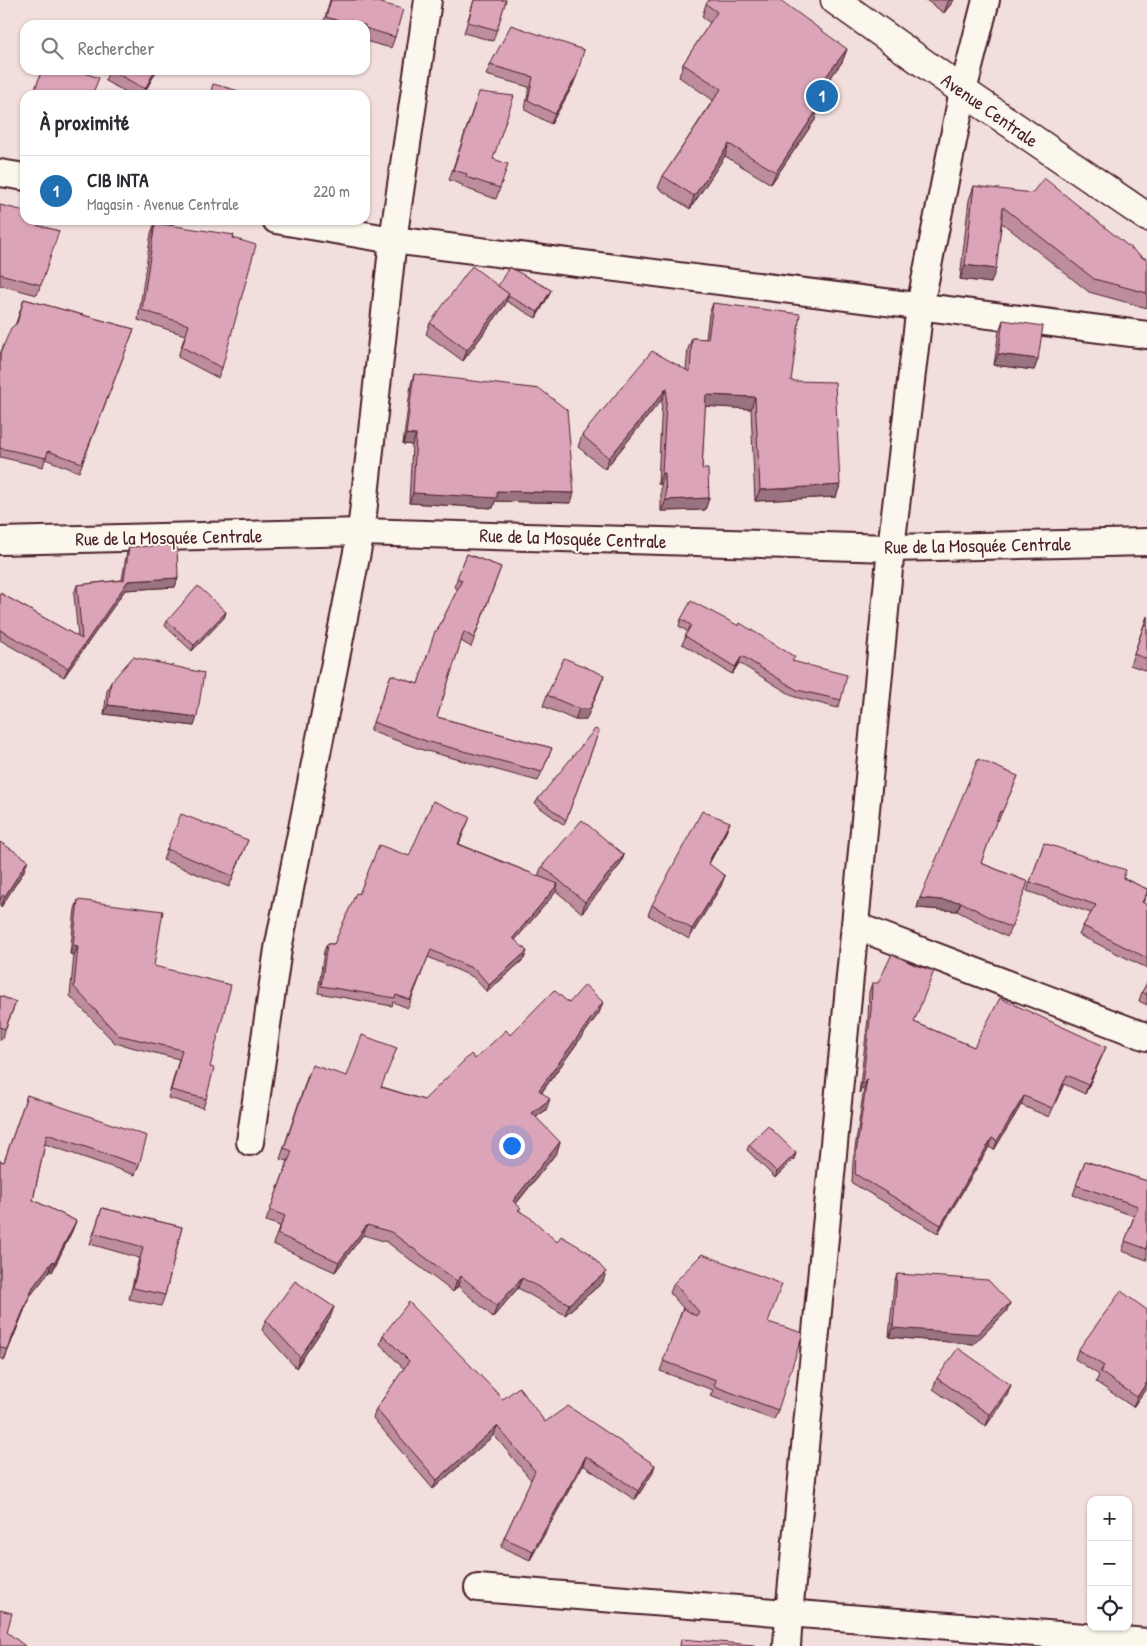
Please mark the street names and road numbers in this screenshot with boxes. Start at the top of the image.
street label: Avenue Centrale [936,67,1044,153]
street label: Rue de la Mosquée Centrale [75,522,263,552]
street label: Rue de la Mosquée Centrale [479,522,667,554]
street label: Rue de la Mosquée Centrale [884,530,1072,560]

